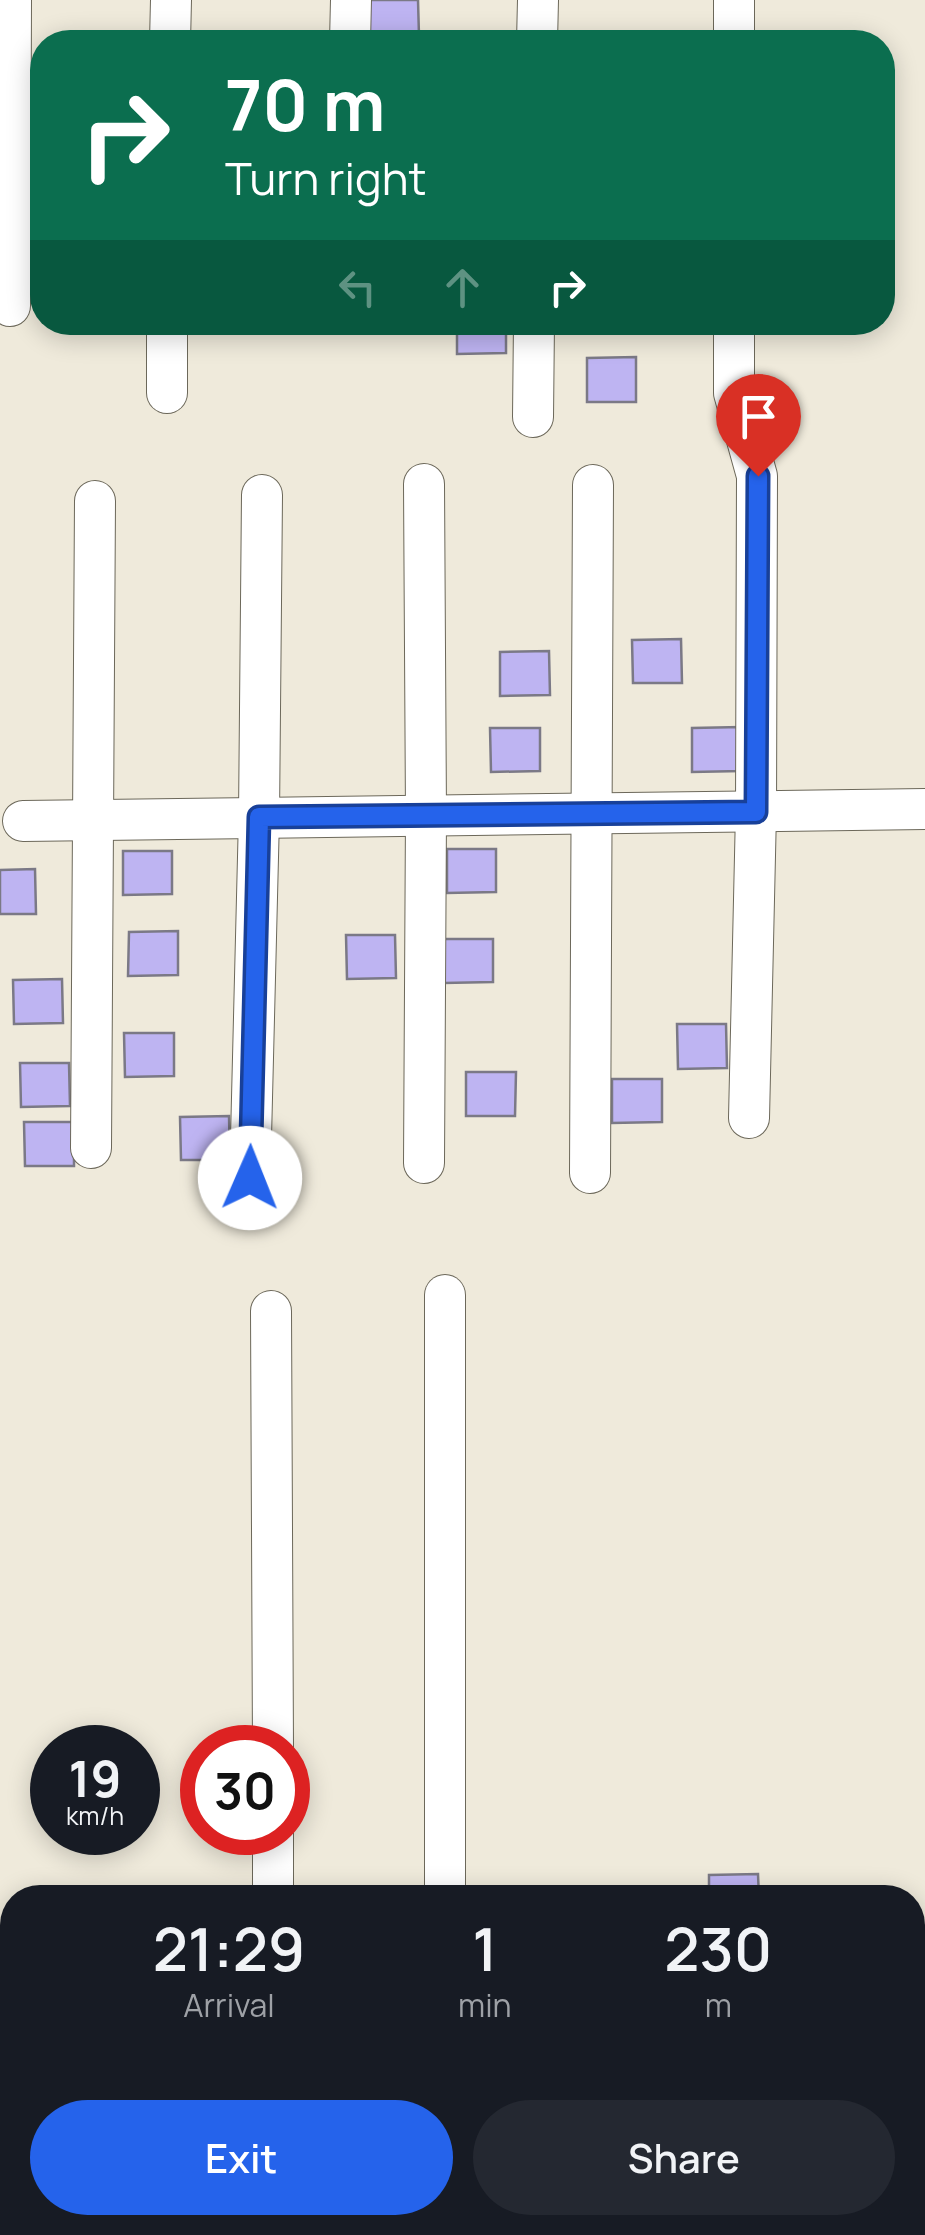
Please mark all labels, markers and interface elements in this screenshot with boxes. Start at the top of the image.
text: 70 m [225,56,385,152]
icon: right [60,70,190,200]
text: Turn right [225,147,426,209]
icon: left [330,260,385,315]
icon: ahead [435,260,490,315]
icon: right [540,260,595,315]
pin [716,374,801,477]
icon: arrive [731,389,786,444]
position arrow [198,1126,302,1230]
speed limit sign: 30 [180,1725,310,1855]
text: 19 [69,1744,121,1812]
text: km/h [66,1798,124,1833]
text: 21:29 [153,1907,305,1989]
text: 1 [472,1907,497,1989]
text: 230 [664,1907,772,1989]
text: Arrival [183,1983,275,2027]
text: min [458,1983,512,2027]
text: m [705,1983,732,2027]
button: Exit [30,2100,453,2215]
button: Share [473,2100,895,2215]

